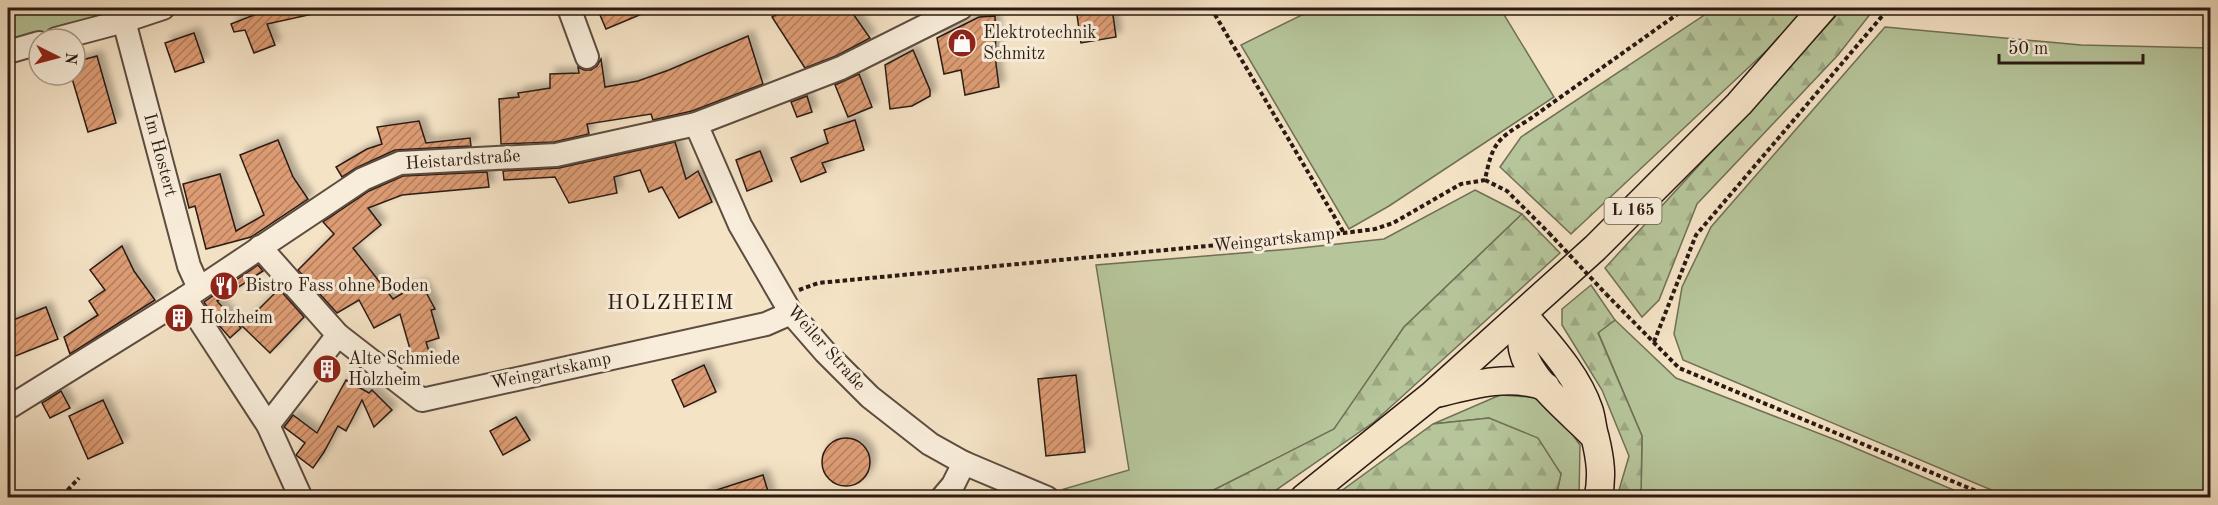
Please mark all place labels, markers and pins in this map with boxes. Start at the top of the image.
place label: Elektrotechnik Schmitz [983,24,1097,63]
shop icon: Elektrotechnik Schmitz [946,27,978,59]
restaurant icon: Bistro Fass ohne Boden [208,270,240,302]
place label: Bistro Fass ohne Boden [245,277,429,295]
building icon: Holzheim [163,302,195,334]
place label: Holzheim [200,309,273,327]
place label: Alte Schmiede Holzheim [348,350,460,389]
building icon: Alte Schmiede Holzheim [311,353,343,385]

